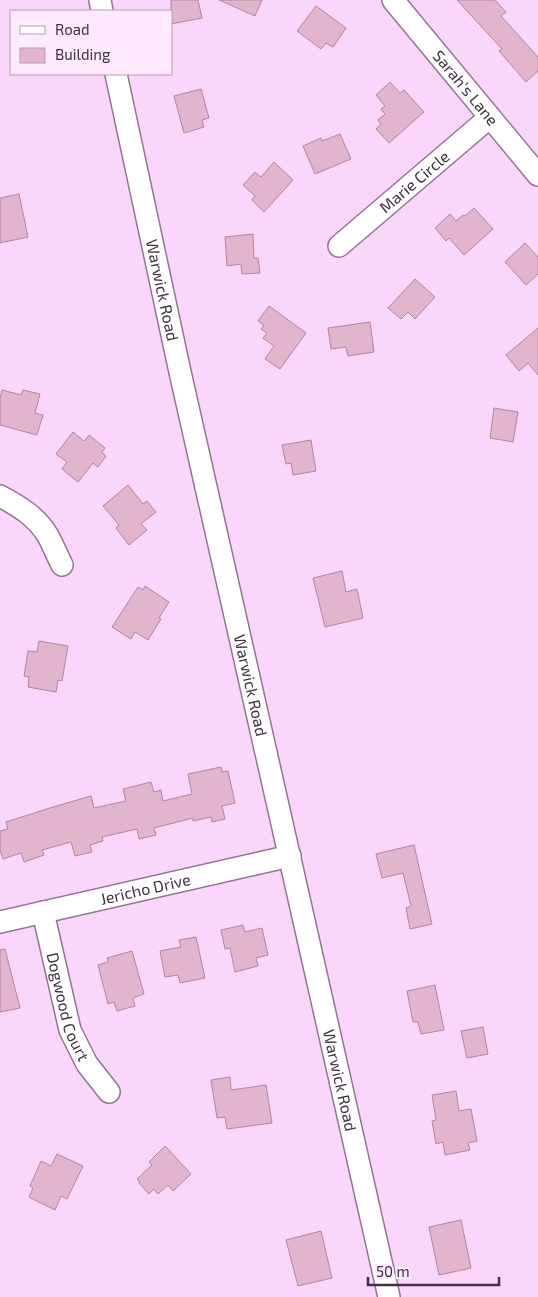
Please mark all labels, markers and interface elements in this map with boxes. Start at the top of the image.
legend [10,10,172,75]
text: Road [55,20,90,38]
text: Building [55,45,111,63]
street label: Sarah's Lane [429,46,503,129]
street label: Marie Circle [375,146,453,216]
street label: Warwick Road [143,237,183,343]
street label: Warwick Road [231,633,272,738]
street label: Jericho Drive [98,869,192,908]
street label: Dogwood Court [44,950,94,1064]
street label: Warwick Road [320,1028,361,1133]
scale bar [368,1254,499,1286]
text: 50 m [376,1262,410,1280]

